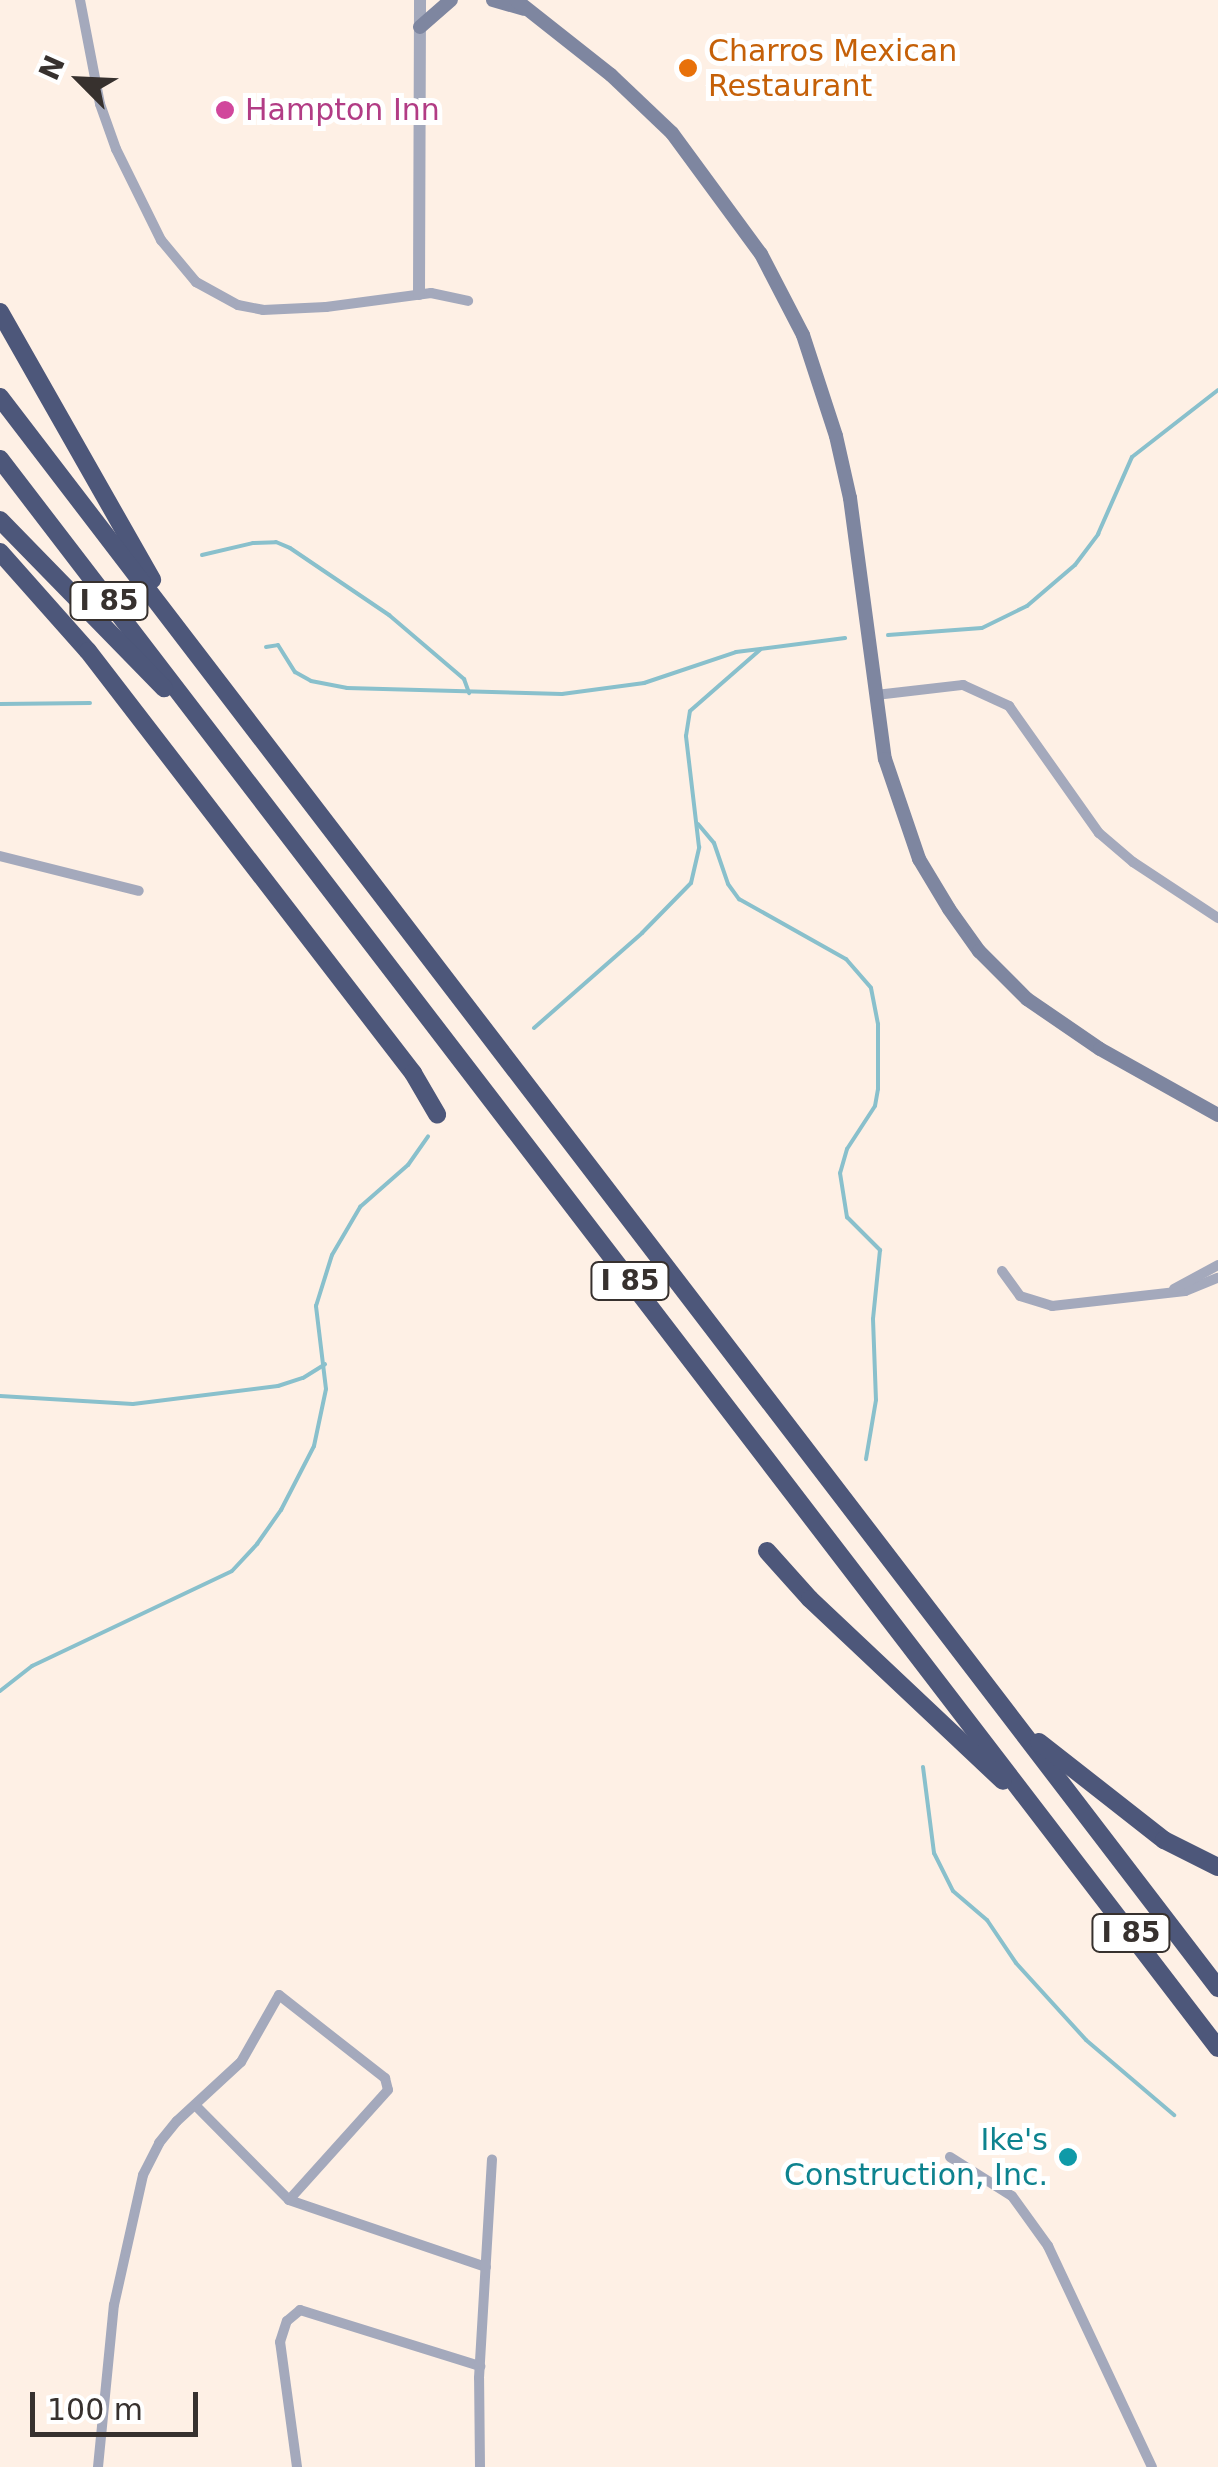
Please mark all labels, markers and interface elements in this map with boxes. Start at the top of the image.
north arrow [30,30,130,130]
place label: Charros Mexican Restaurant [708,33,957,104]
text: N [32,50,72,85]
marker: Charros Mexican Restaurant [677,57,699,79]
place label: Hampton Inn [245,92,440,128]
marker: Hampton Inn [214,99,236,121]
road number: I 85 [69,578,149,624]
road number: I 85 [590,1258,670,1304]
road number: I 85 [1091,1910,1171,1956]
place label: Ike's Construction, Inc. [784,2122,1048,2192]
marker: Ike's Construction, Inc. [1057,2146,1079,2168]
scale bar [35,2372,202,2434]
text: 100 m [47,2392,143,2427]

